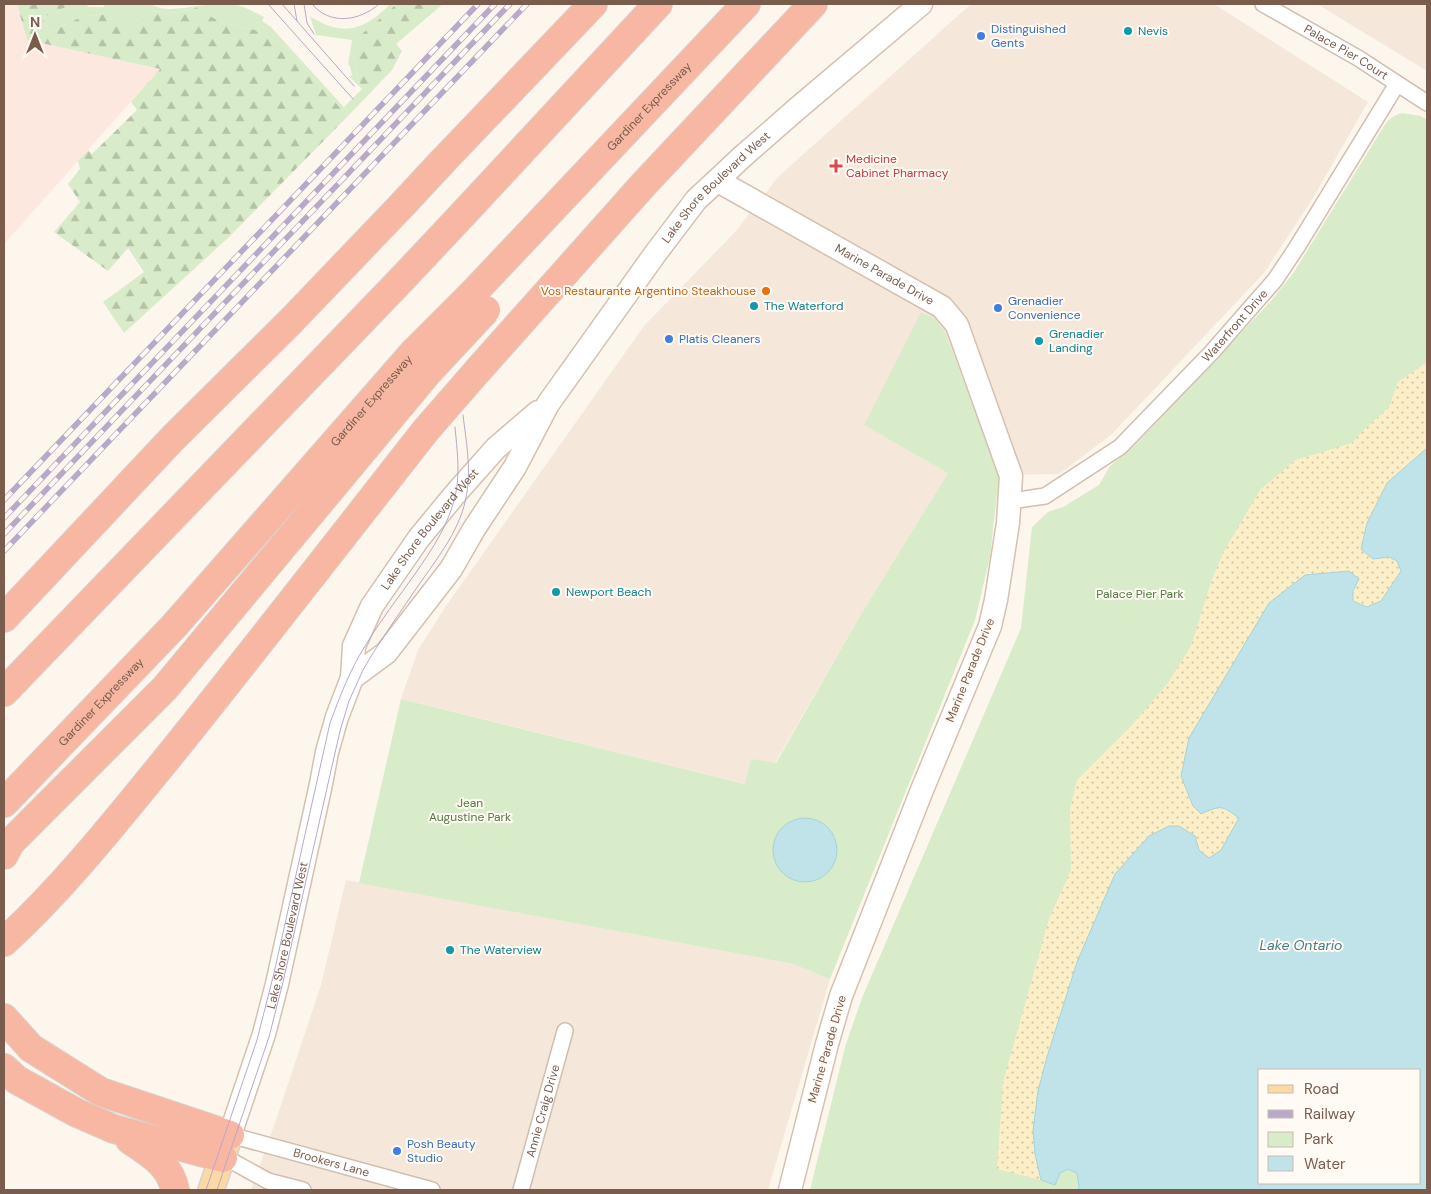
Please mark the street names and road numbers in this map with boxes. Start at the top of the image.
street label: Palace Pier Court [1301,21,1391,84]
street label: Gardiner Expressway [603,58,695,155]
street label: Lake Shore Boulevard West [658,128,774,246]
street label: Marine Parade Drive [832,240,937,309]
street label: Waterfront Drive [1198,286,1271,366]
street label: Gardiner Expressway [327,351,416,450]
street label: Lake Shore Boulevard West [377,465,482,593]
street label: Marine Parade Drive [942,615,998,724]
street label: Gardiner Expressway [55,654,147,750]
street label: Lake Shore Boulevard West [263,860,312,1011]
street label: Marine Parade Drive [804,993,850,1105]
street label: Annie Craig Drive [522,1063,563,1159]
street label: Brookers Lane [291,1145,371,1181]

